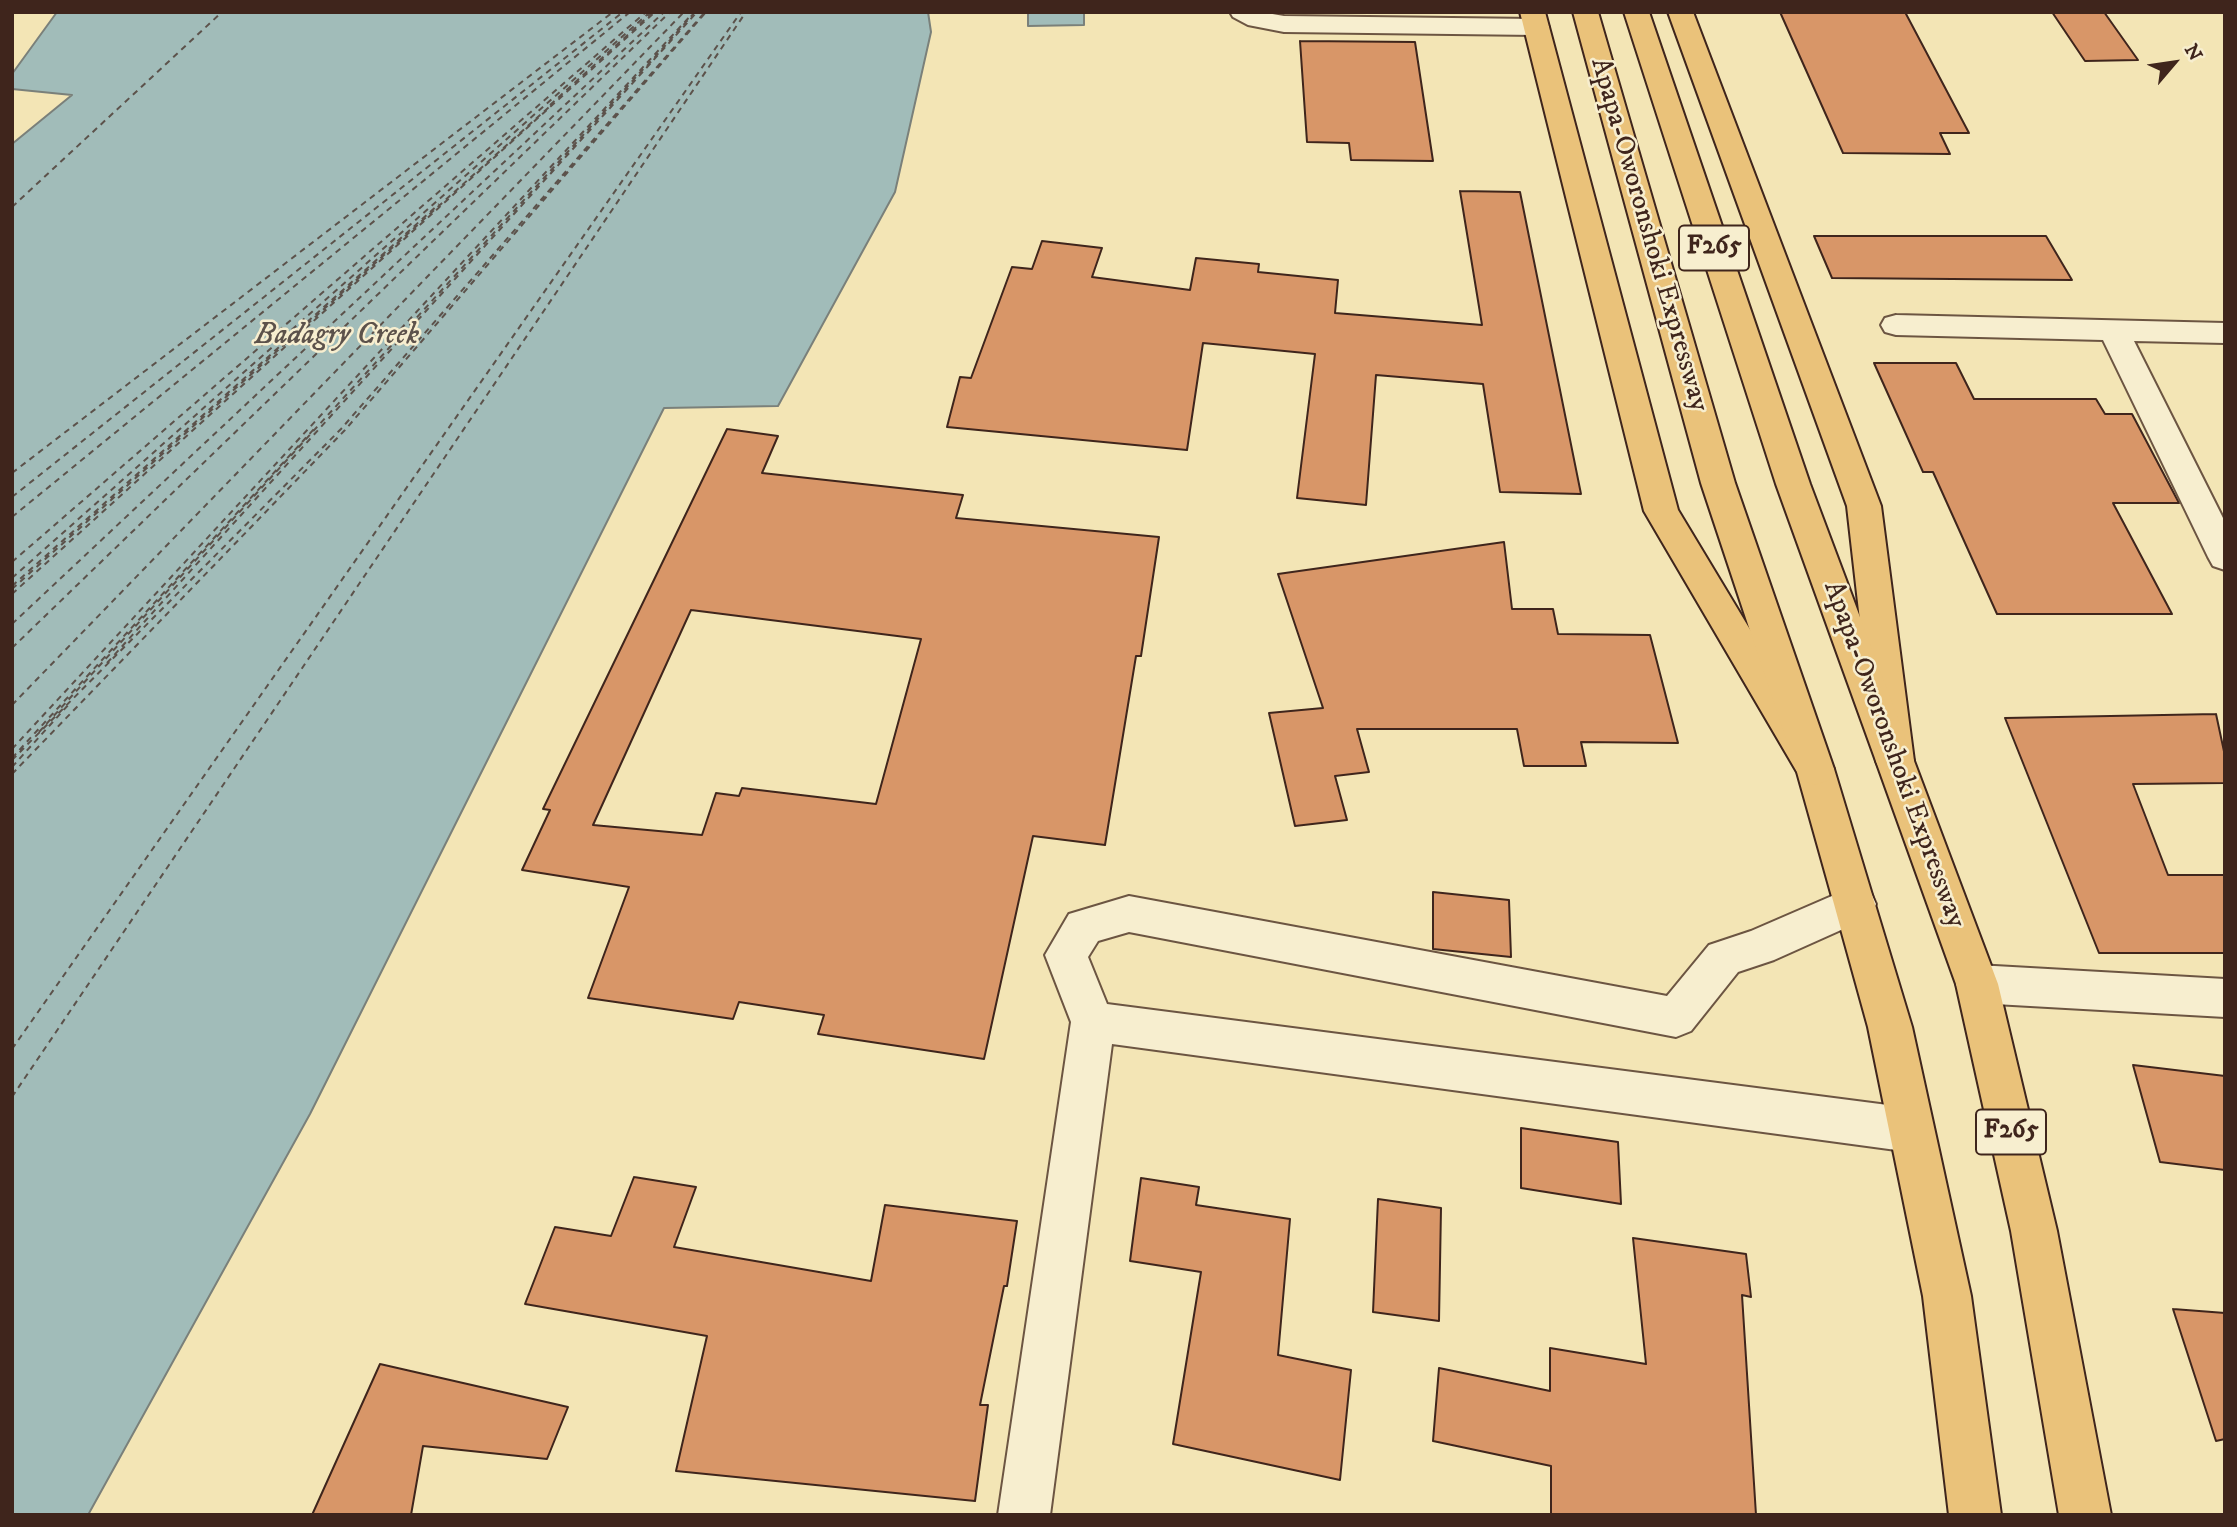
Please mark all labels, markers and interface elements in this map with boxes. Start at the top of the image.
north arrow [2139,28,2209,98]
text: N [2179,40,2207,65]
street label: Apapa-Oworonshoki Expressway [1581,54,1715,416]
road number: F265 [1679,226,1749,270]
water label: Badagry Creek [255,319,419,355]
street label: Apapa-Oworonshoki Expressway [1815,577,1971,933]
road number: F265 [1976,1110,2046,1154]

